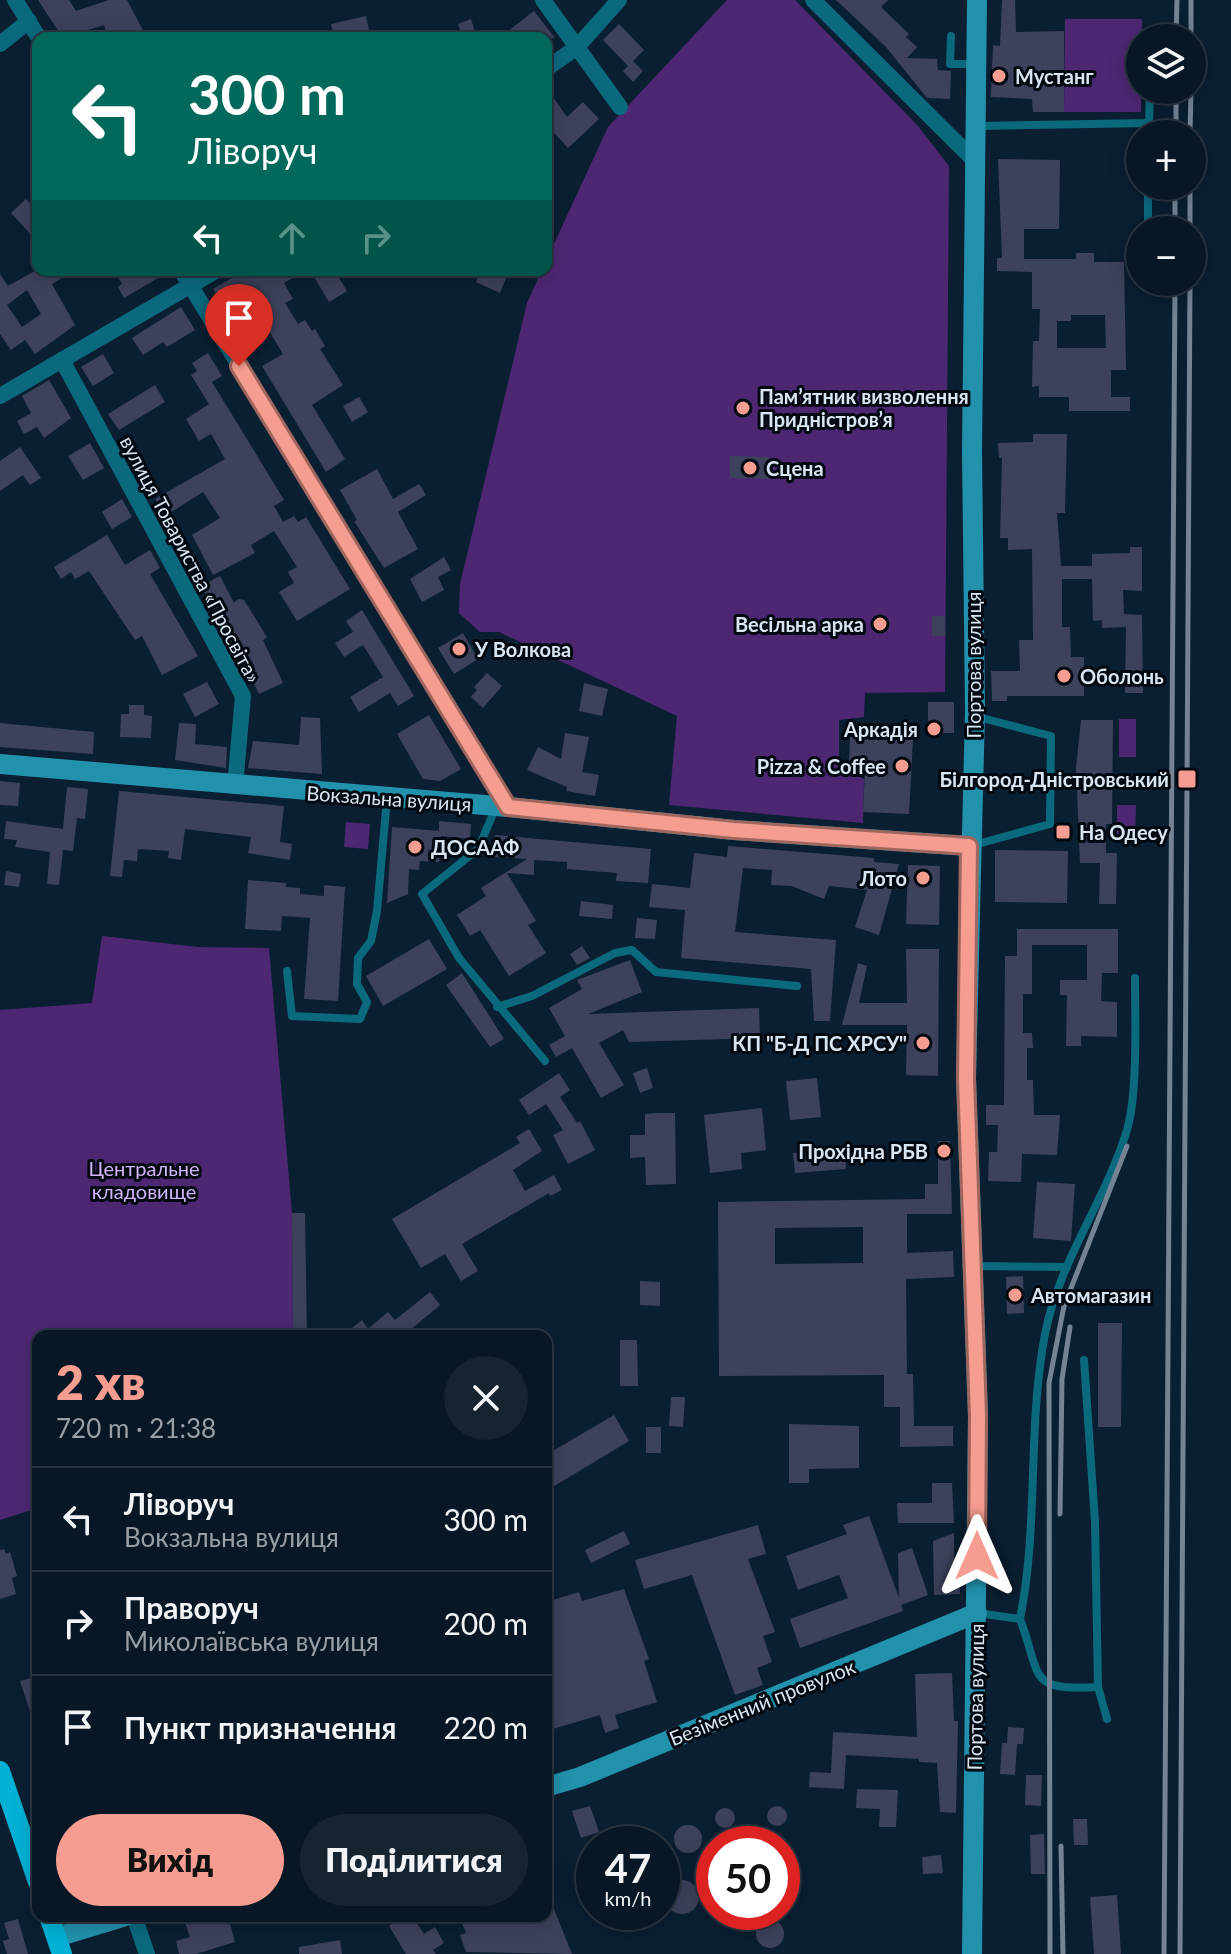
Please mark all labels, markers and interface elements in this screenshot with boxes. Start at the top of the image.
map controls [1126,24,1206,296]
button: layers [1126,24,1206,104]
text: 300 m [188,60,346,127]
icon: left [56,64,160,168]
place label: Мустанг [1015,64,1094,88]
marker: Мустанг [990,67,1008,85]
button: + [1126,120,1206,200]
text: Ліворуч [188,128,318,172]
icon: left [186,216,230,260]
icon: ahead [270,216,314,260]
icon: right [354,216,398,260]
button: − [1126,216,1206,296]
pin [205,284,273,366]
icon: arrive [217,296,261,340]
place label: Пам’ятник визволення Придністров’я [759,384,969,431]
marker: Пам’ятник визволення Придністров’я [734,399,752,417]
street label: вулиця Товариства «Просвіта» [116,432,266,686]
place label: Сцена [766,456,824,480]
marker: Сцена [741,459,759,477]
street label: Портова вулиця [961,592,985,738]
place label: Весільна арка [735,612,864,636]
marker: Весільна арка [871,615,889,633]
place label: У Волкова [474,637,571,661]
marker: У Волкова [450,640,468,658]
place label: Оболонь [1080,664,1164,688]
marker: Оболонь [1055,667,1073,685]
place label: Аркадія [843,717,918,741]
marker: Аркадія [925,720,943,738]
place label: Pizza & Coffee [757,754,886,778]
marker: Pizza & Coffee [893,757,911,775]
place label: Білгород-Дністровський [939,767,1169,791]
marker: Білгород-Дністровський [1176,768,1198,790]
street label: Вокзальна вулиця [306,780,472,816]
place label: На Одесу [1079,820,1168,844]
marker: На Одесу [1054,823,1072,841]
place label: ДОСААФ [431,835,519,859]
marker: ДОСААФ [406,838,424,856]
place label: Лото [859,866,907,890]
marker: Лото [914,869,932,887]
place label: КП "Б-Д ПС ХРСУ" [732,1031,907,1055]
marker: КП "Б-Д ПС ХРСУ" [914,1034,932,1052]
place label: Прохідна РБВ [798,1139,928,1163]
marker: Прохідна РБВ [935,1142,953,1160]
park label: Центральне кладовище [88,1156,200,1203]
place label: Автомагазин [1030,1283,1151,1307]
marker: Автомагазин [1006,1286,1024,1304]
text: 2 хв [56,1353,145,1410]
button: close [444,1356,528,1440]
text: 720 m · 21:38 [56,1412,216,1444]
text: Ліворуч [124,1485,234,1521]
icon: left [56,1497,100,1541]
text: 300 m [443,1501,528,1537]
position arrow [935,1514,1019,1598]
text: Вокзальна вулиця [124,1521,339,1553]
text: Праворуч [124,1589,259,1625]
icon: right [56,1601,100,1645]
text: 200 m [443,1605,528,1641]
street label: Портова вулиця [962,1623,988,1771]
text: Миколаївська вулиця [124,1625,379,1657]
street label: Безіменний провулок [666,1653,859,1750]
icon: arrive [56,1705,100,1749]
text: Пункт призначення [124,1709,397,1745]
text: 220 m [443,1709,528,1745]
button: Вихід [56,1814,284,1906]
button: Поділитися [300,1814,528,1906]
speed limit sign: 50 [696,1826,800,1930]
text: 47 [605,1844,651,1892]
text: km/h [605,1886,651,1910]

